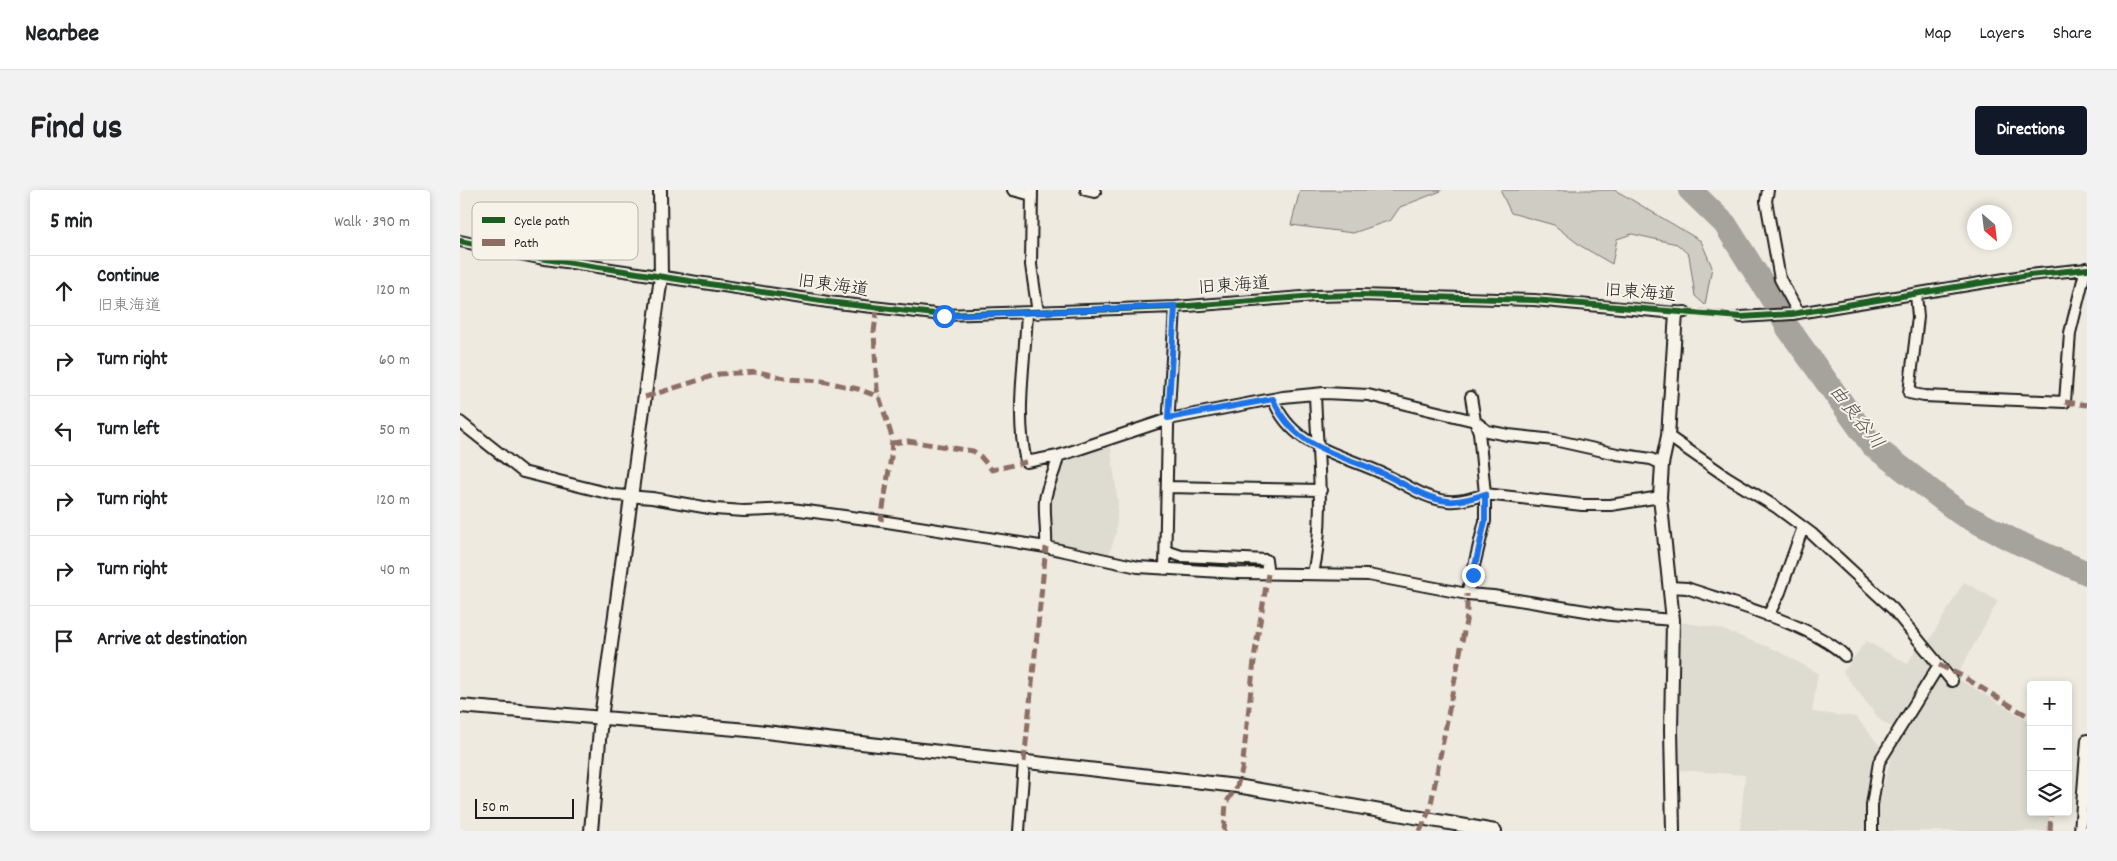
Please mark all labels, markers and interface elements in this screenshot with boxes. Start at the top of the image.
text: Nearbee [25,18,99,52]
text: Map [1924,22,1951,47]
text: Layers [1979,22,2025,47]
text: Share [2053,22,2092,47]
text: Find us [30,105,122,155]
button: Directions [1975,106,2087,155]
legend [472,202,638,260]
north arrow [1967,205,2012,250]
text: 5 min [50,208,93,238]
text: Walk · 390 m [334,211,410,234]
text: Cycle path [514,212,570,232]
text: Path [514,234,539,254]
text: Continue [97,264,159,291]
street label: 旧東海道 [796,270,870,304]
street label: 旧東海道 [1197,272,1271,302]
icon: ahead [50,277,78,305]
text: 120 m [376,279,410,302]
street label: 旧東海道 [1603,279,1677,309]
text: 旧東海道 [97,295,161,318]
route start [933,305,956,328]
icon: right [50,347,78,375]
text: Turn right [97,347,168,374]
text: 60 m [379,349,410,372]
water label: 由良谷川 [1821,380,1889,456]
icon: left [50,417,78,445]
text: Turn left [97,417,160,444]
text: 50 m [379,419,410,442]
icon: right [50,487,78,515]
text: Turn right [97,487,168,514]
text: 120 m [376,489,410,512]
icon: right [50,557,78,585]
text: Turn right [97,557,168,584]
text: 40 m [380,559,410,582]
route end [1462,564,1485,587]
icon: arrive [50,627,78,655]
text: Arrive at destination [97,627,247,654]
map controls [2027,681,2072,816]
button: + [2027,681,2072,726]
button: − [2027,726,2072,771]
button: layers [2027,771,2072,816]
scale bar [475,796,574,819]
text: 50 m [482,798,509,818]

